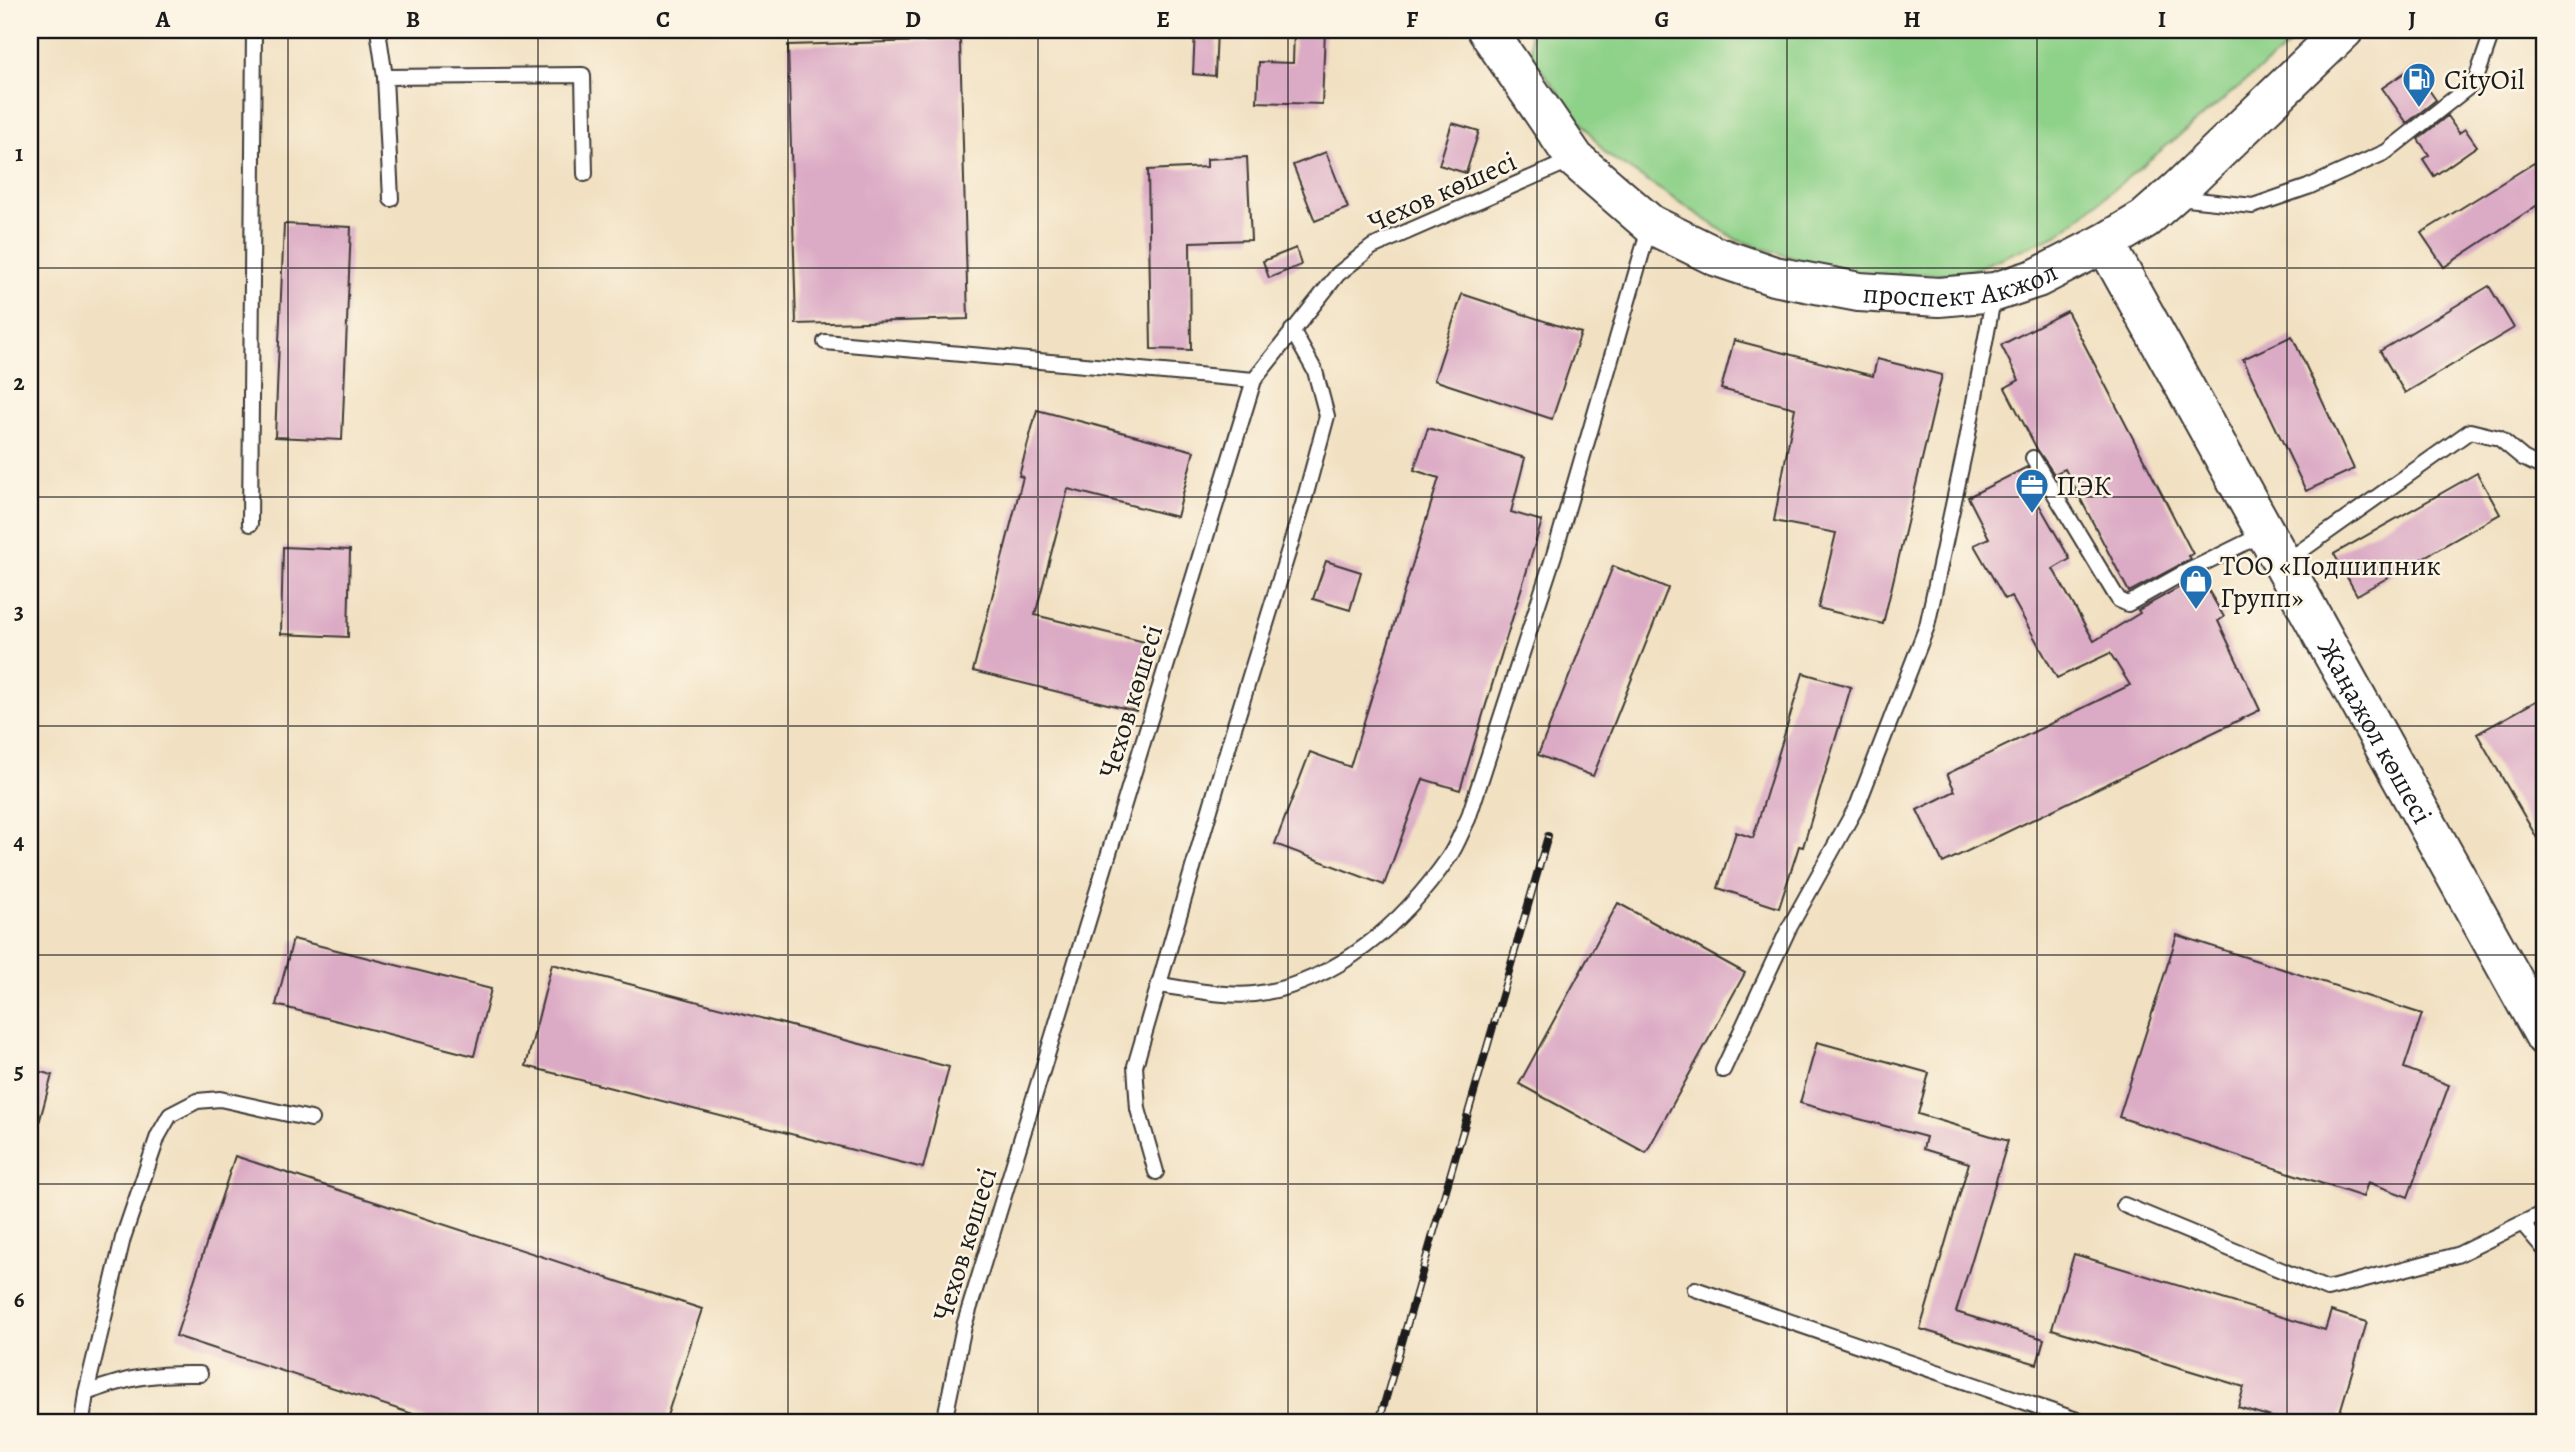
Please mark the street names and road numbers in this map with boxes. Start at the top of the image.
street label: Чехов көшесі [1362,142,1523,242]
street label: проспект Акжол [1862,253,2064,317]
street label: Чехов көшесі [1090,620,1172,783]
street label: Жаңажол көшесі [2308,632,2441,831]
street label: Чехов көшесі [924,1163,1006,1326]

